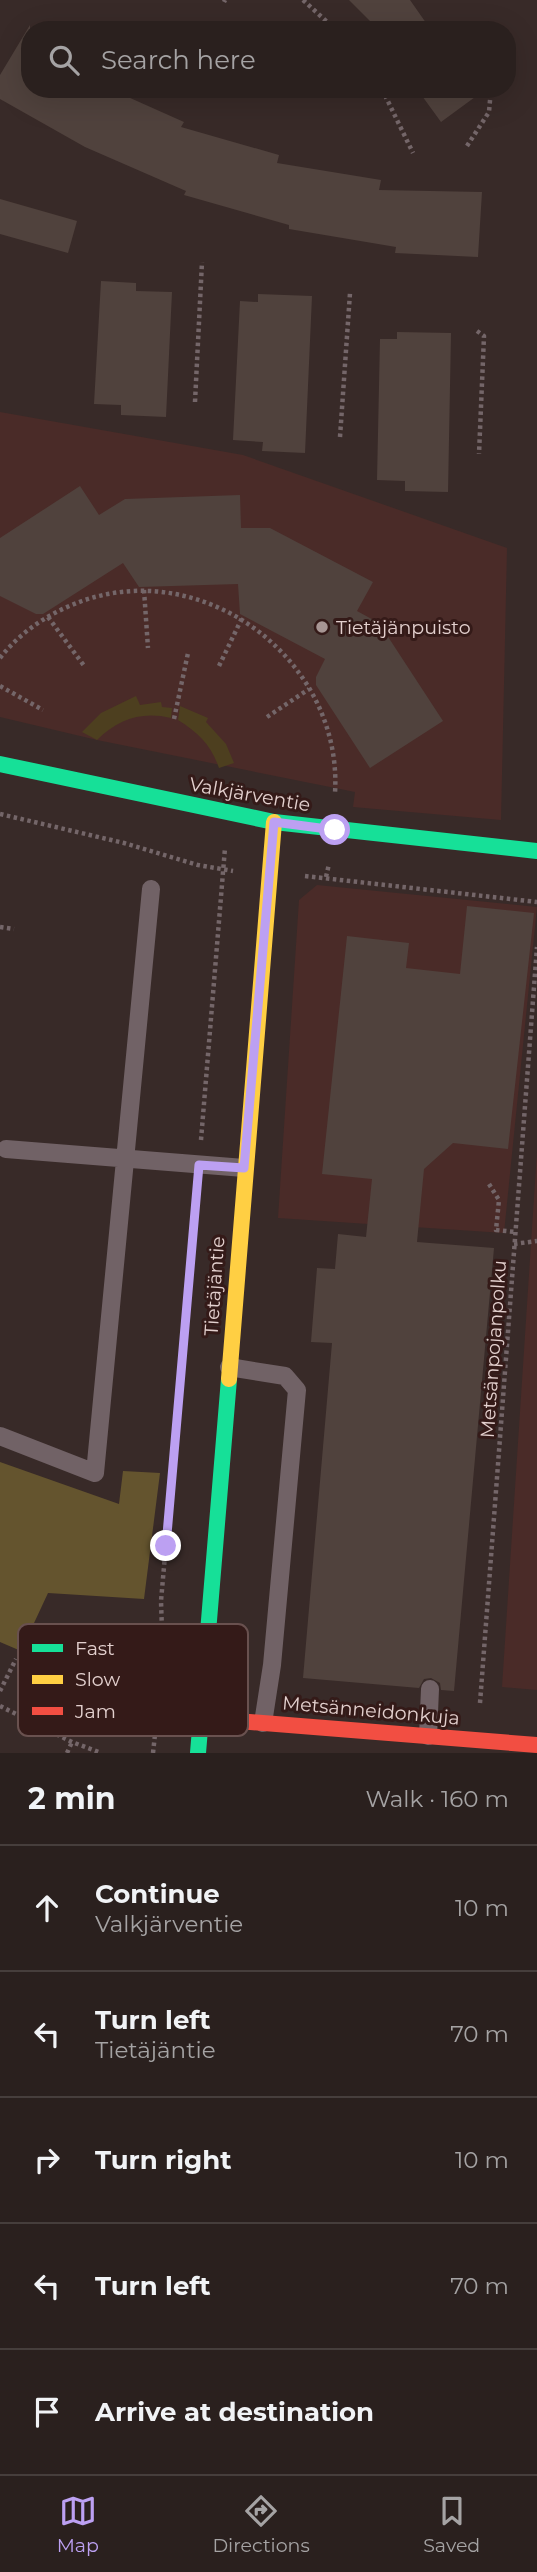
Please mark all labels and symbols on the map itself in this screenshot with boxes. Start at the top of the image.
place label: Tietäjänpuisto [336,616,471,639]
marker: Tietäjänpuisto [314,619,330,635]
street label: Valkjärventie [188,773,312,816]
route start [319,814,350,845]
street label: Tietäjäntie [200,1236,229,1337]
street label: Metsänpojanpolku [476,1259,511,1439]
route end [150,1530,181,1561]
legend [18,1624,248,1736]
text: Fast [75,1637,115,1660]
text: Slow [75,1668,120,1691]
street label: Metsänneidonkuja [281,1691,461,1730]
text: Jam [74,1700,116,1723]

